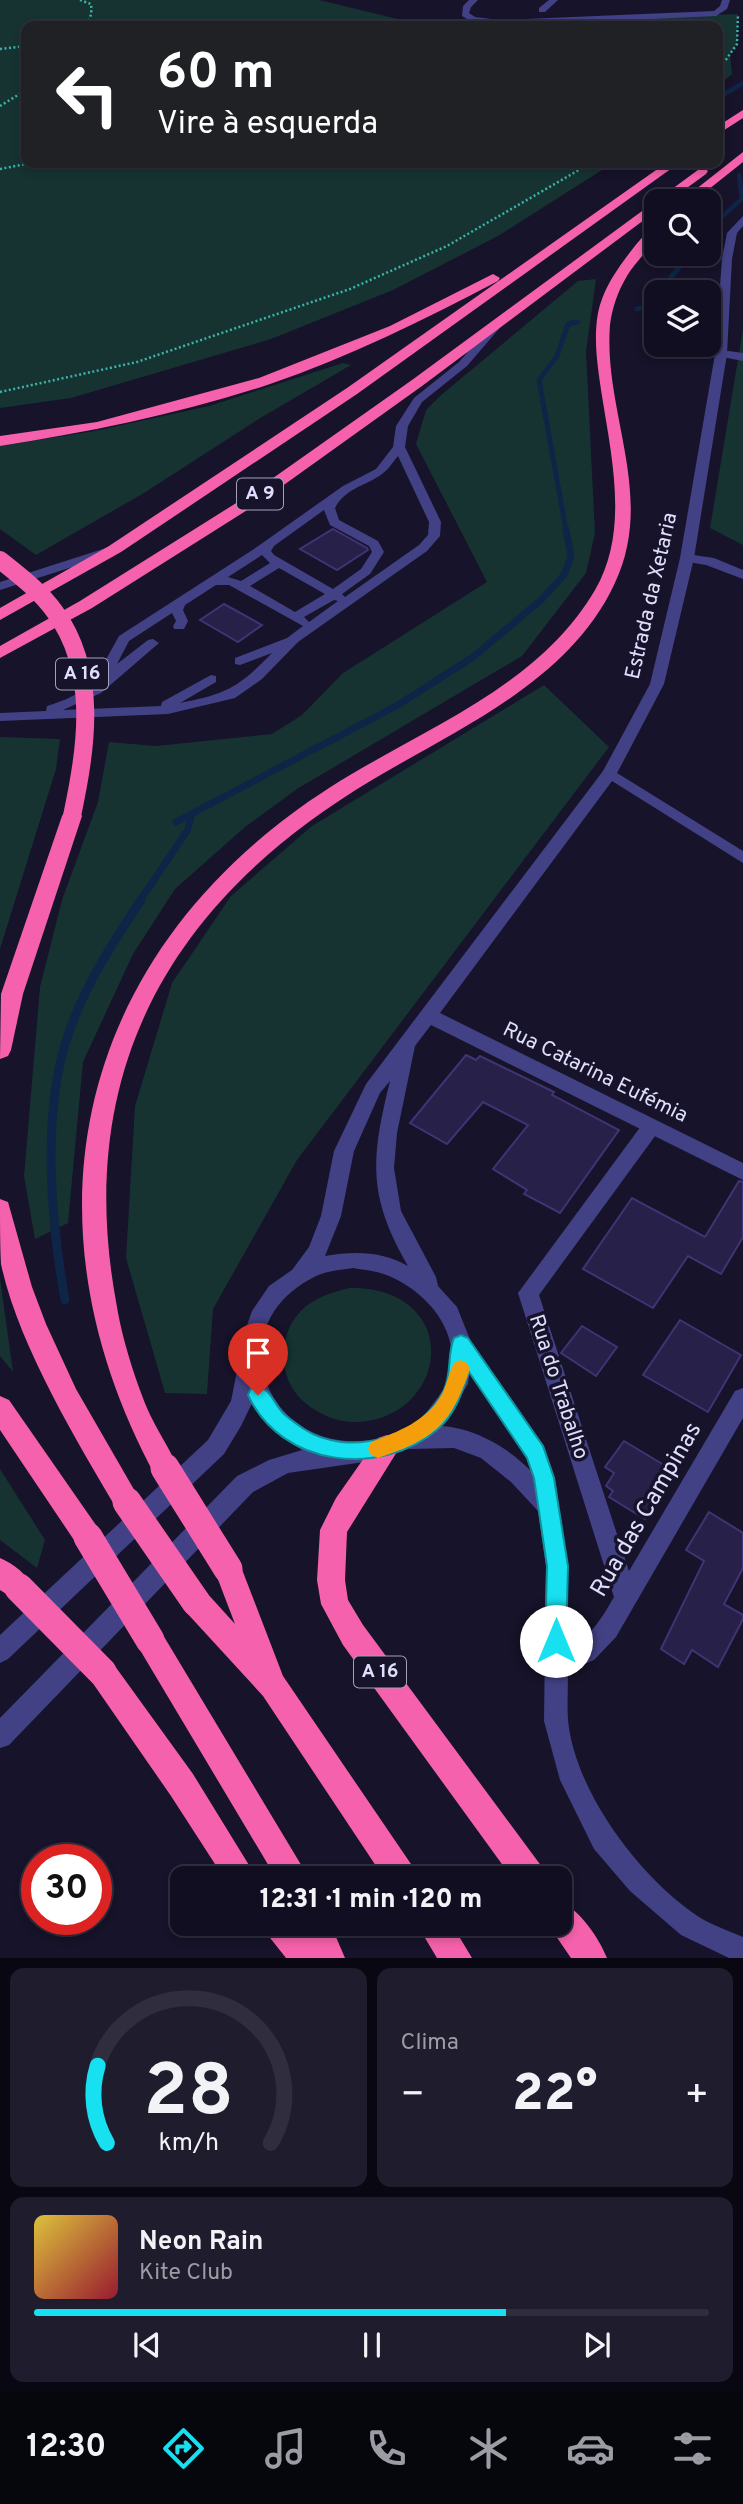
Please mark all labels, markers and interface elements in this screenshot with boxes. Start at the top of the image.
text: 60 m [157,44,275,106]
icon: left [42,49,133,140]
text: Vire à esquerda [157,105,378,145]
map controls [644,189,721,357]
button: search [644,189,721,266]
button: layers [644,280,721,357]
road number: A 9 [237,478,283,509]
street label: Estrada da Xetaria [620,510,684,682]
road number: A 16 [56,659,108,690]
street label: Rua Catarina Eufémia [498,1016,692,1130]
street label: Rua do Trabalho [522,1311,594,1463]
pin [228,1323,288,1395]
icon: arrive [239,1334,277,1372]
street label: Rua das Campinas [585,1417,709,1603]
position arrow [519,1604,593,1678]
road number: A 16 [354,1656,406,1688]
speed limit sign: 30 [21,1844,112,1935]
text: 12:31 · 1 min · 120 m [260,1884,482,1917]
text: Clima [401,2029,459,2058]
text: 28 [143,2050,233,2142]
text: 22° [512,2063,597,2129]
text: − [401,2072,425,2121]
text: + [684,2072,709,2121]
text: km/h [158,2128,219,2160]
text: Neon Rain [139,2226,264,2259]
text: Kite Club [139,2259,233,2288]
icon: previous [128,2326,166,2364]
icon: pause [353,2326,391,2364]
icon: next [578,2326,616,2364]
icon: directions [159,2424,208,2473]
icon: music [261,2424,310,2473]
icon: phone [362,2424,411,2473]
icon: climate [464,2424,513,2473]
icon: car [566,2424,615,2473]
icon: filters [668,2424,717,2473]
text: 12:30 [26,2428,106,2468]

